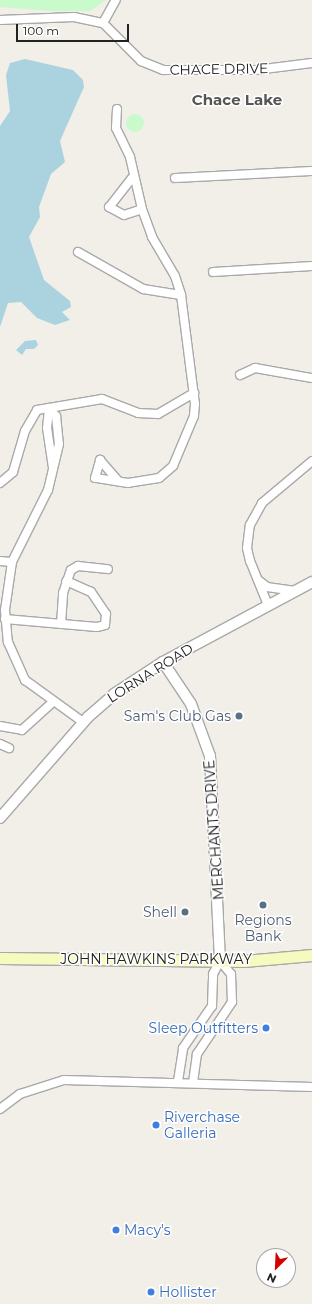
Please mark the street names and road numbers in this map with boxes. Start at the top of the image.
street label: CHACE DRIVE [169,60,269,78]
street label: LORNA ROAD [104,640,196,706]
street label: MERCHANTS DRIVE [201,759,227,901]
street label: JOHN HAWKINS PARKWAY [60,951,252,967]

